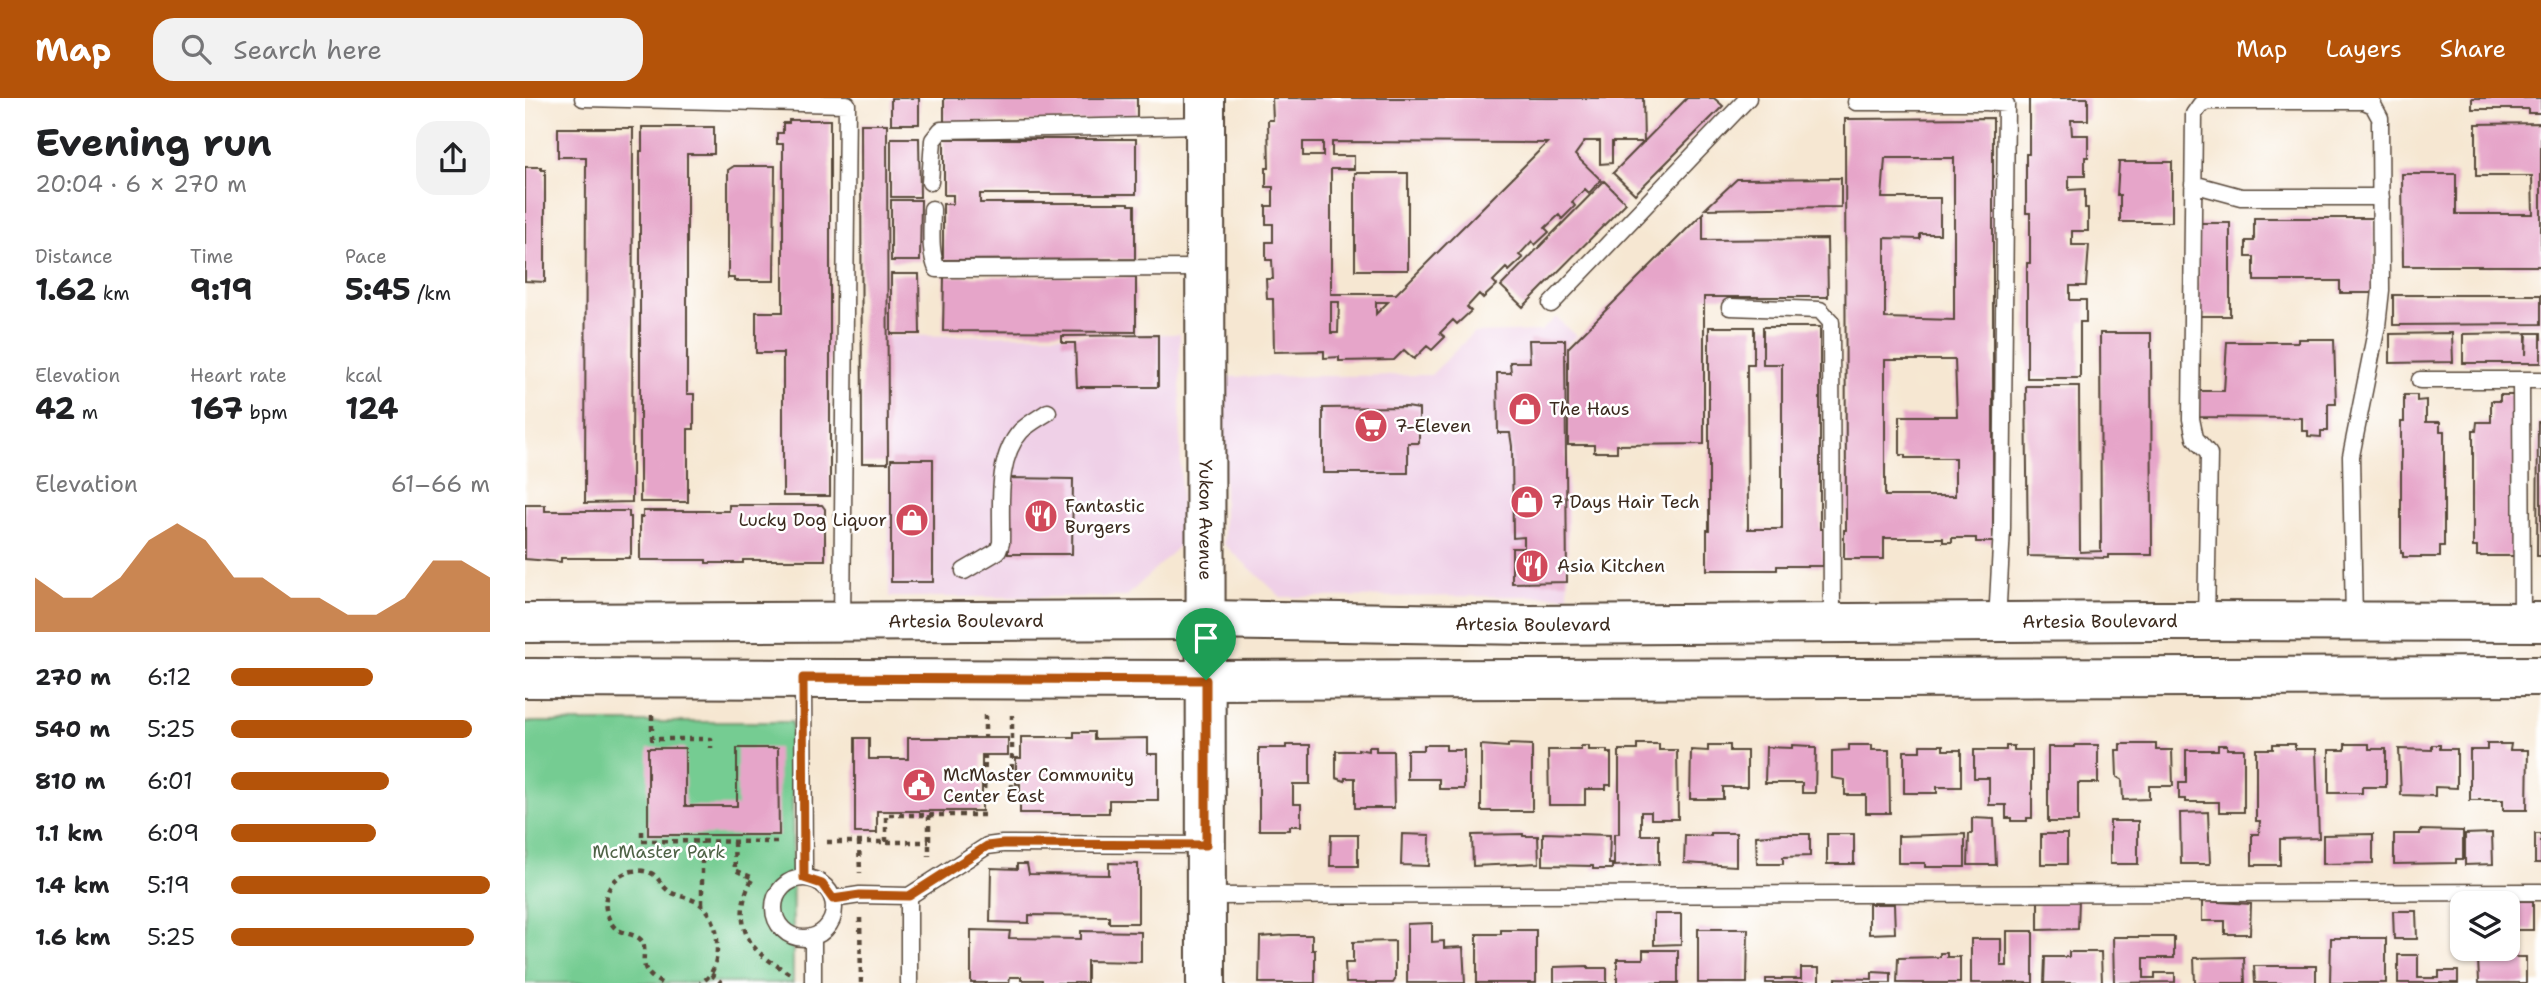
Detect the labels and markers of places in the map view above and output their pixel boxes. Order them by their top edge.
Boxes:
shop icon: The Haus [1506,390,1544,428]
place label: The Haus [1549,397,1630,421]
supermarket icon: 7-Eleven [1352,407,1390,445]
place label: 7-Eleven [1395,414,1471,438]
shop icon: 7 Days Hair Tech [1508,483,1546,521]
place label: 7 Days Hair Tech [1551,490,1700,514]
place label: Fantastic Burgers [1065,494,1145,539]
restaurant icon: Fantastic Burgers [1022,497,1060,535]
shop icon: Lucky Dog Liquor [893,501,931,539]
place label: Lucky Dog Liquor [738,508,887,532]
restaurant icon: Asia Kitchen [1513,547,1551,585]
place label: Asia Kitchen [1557,554,1665,578]
pin [1176,608,1236,680]
place label: McMaster Community Center East [943,763,1134,808]
public building icon: McMaster Community Center East [900,766,938,804]

